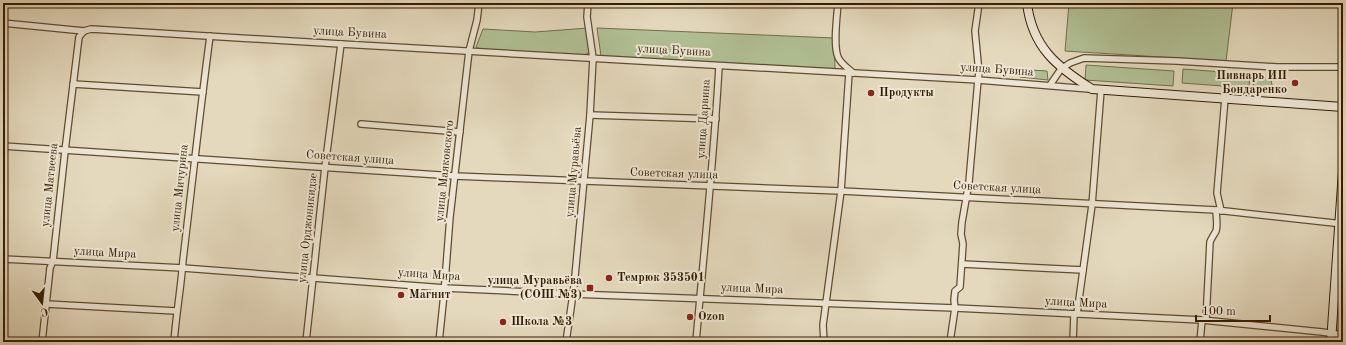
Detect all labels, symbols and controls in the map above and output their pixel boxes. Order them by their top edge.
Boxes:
street label: улица Бувина [313,25,387,41]
street label: улица Бувина [637,43,711,59]
street label: улица Бувина [960,61,1034,79]
place label: Пивнарь ИП Бондаренко [1216,70,1287,96]
marker: Пивнарь ИП Бондаренко [1290,78,1300,88]
street label: улица Дарвина [695,79,713,159]
place label: Продукты [879,87,934,99]
marker: Продукты [866,88,876,98]
street label: улица Маяковского [434,120,456,222]
street label: улица Муравьёва [564,126,584,218]
street label: улица Матвеева [40,142,60,227]
street label: улица Мичурина [169,143,191,232]
street label: Советская улица [305,149,395,167]
street label: Советская улица [630,166,718,182]
street label: улица Орджоникидзе [296,172,320,284]
street label: Советская улица [953,180,1042,196]
street label: улица Мира [73,245,137,261]
street label: улица Мира [397,267,461,283]
place label: Темрюк 353501 [617,271,705,284]
marker: Темрюк 353501 [604,273,614,283]
place label: улица Муравьёва (СОШ №3) [488,275,582,301]
street label: улица Мира [720,282,784,296]
north arrow [22,283,62,323]
marker: улица Муравьёва (СОШ №3) [585,283,595,293]
place label: Магнит [409,289,451,301]
marker: Магнит [396,290,406,300]
street label: улица Мира [1044,295,1108,311]
scale bar [1196,297,1270,323]
text: С [39,305,49,317]
text: 100 m [1202,306,1236,318]
place label: Ozon [698,311,725,323]
marker: Ozon [685,312,695,322]
place label: Школа №3 [511,316,572,328]
marker: Школа №3 [498,317,508,327]

